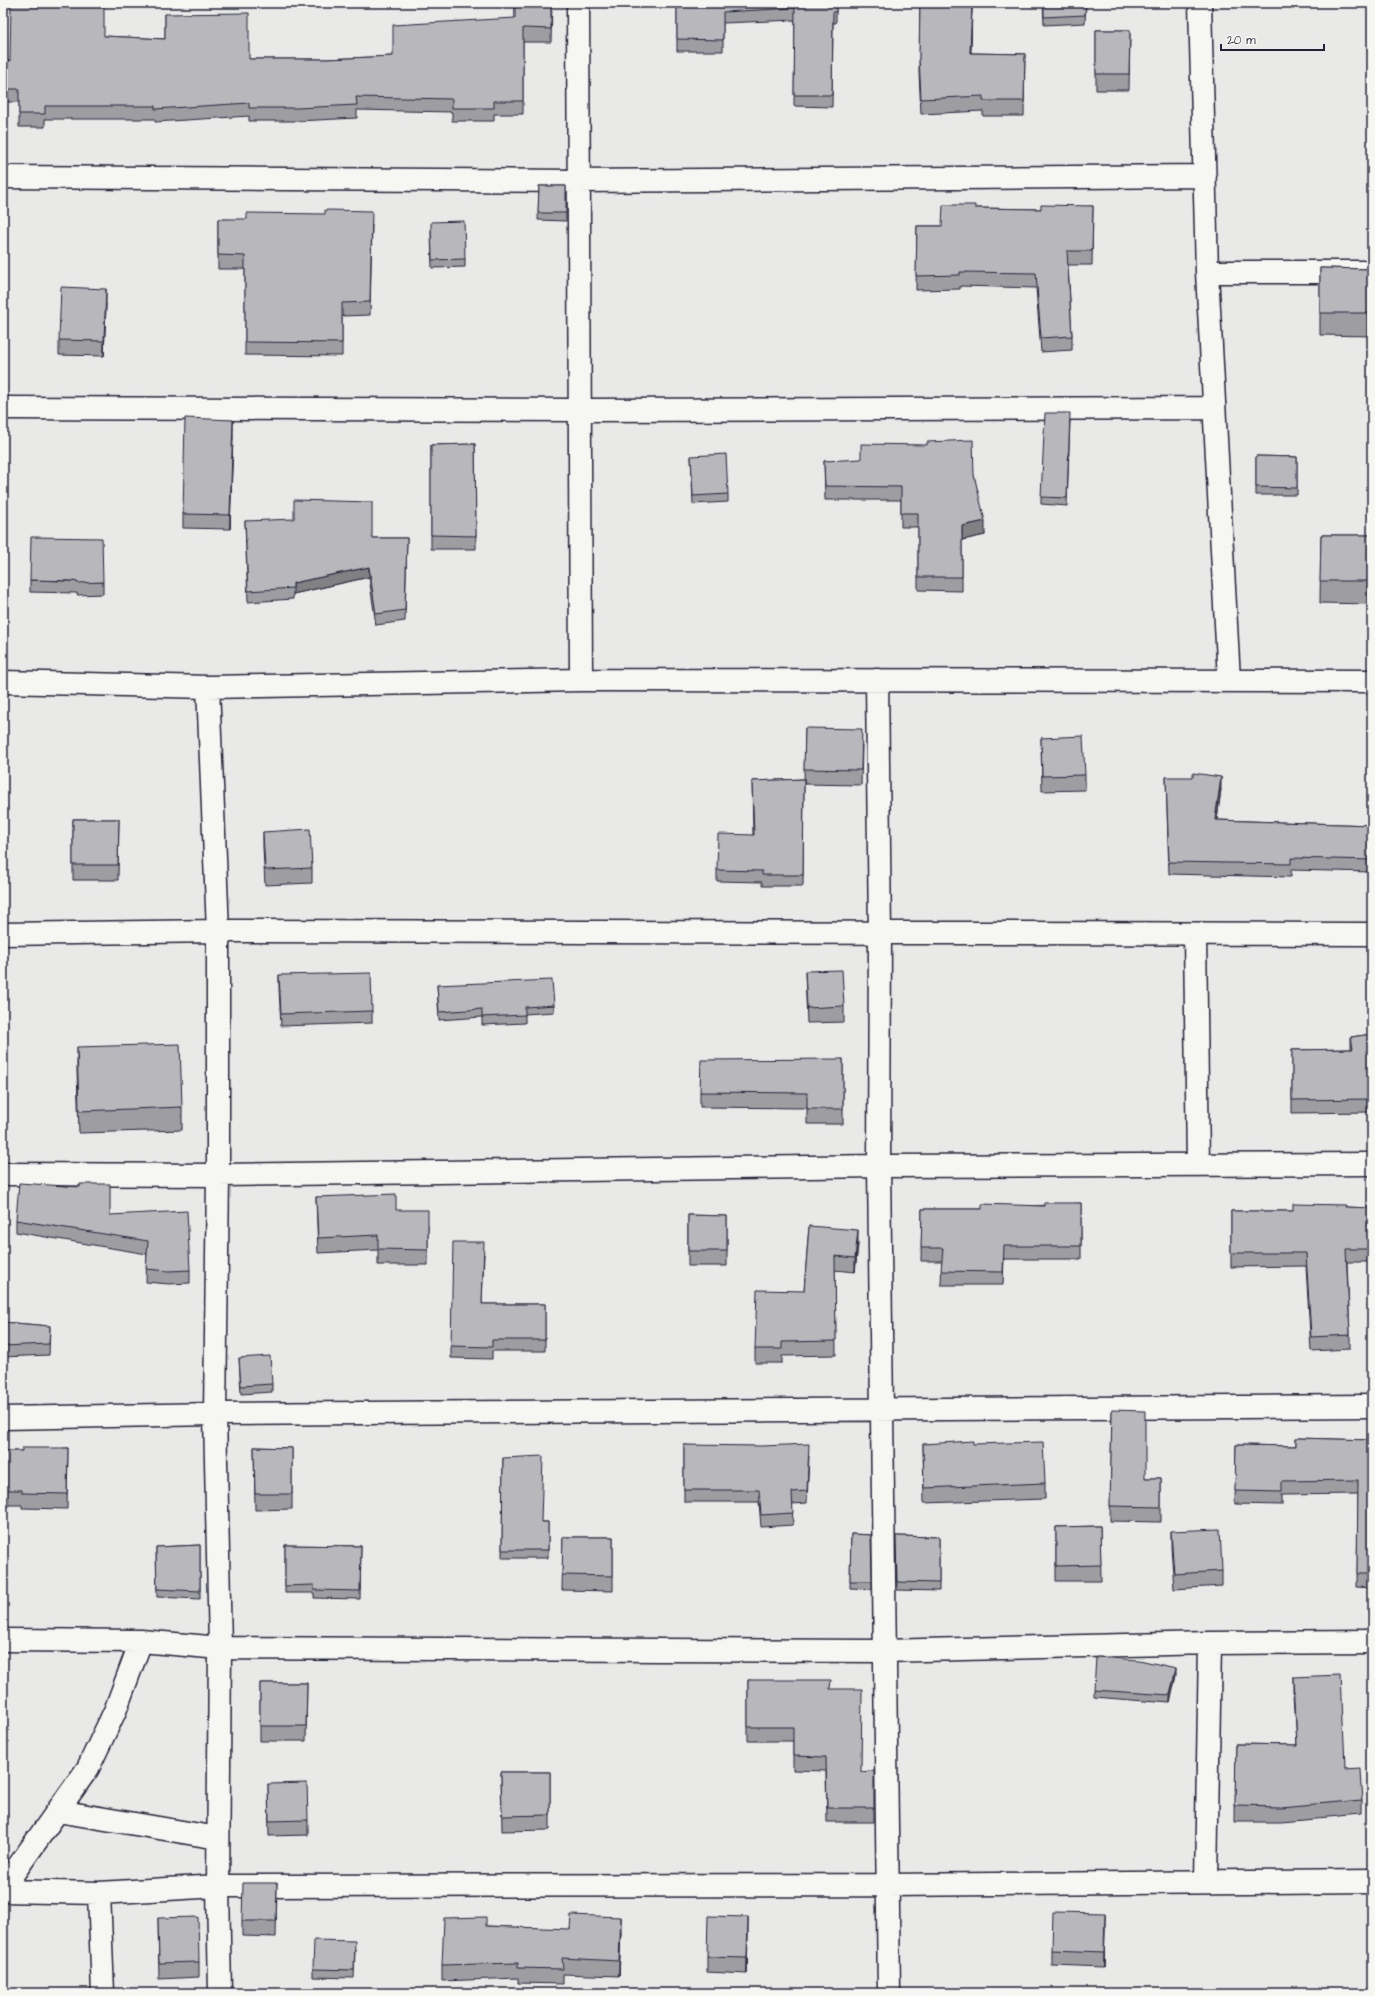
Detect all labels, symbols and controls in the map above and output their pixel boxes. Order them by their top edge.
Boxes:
scale bar [1221,26,1324,52]
text: 20 m [1227,32,1256,49]

